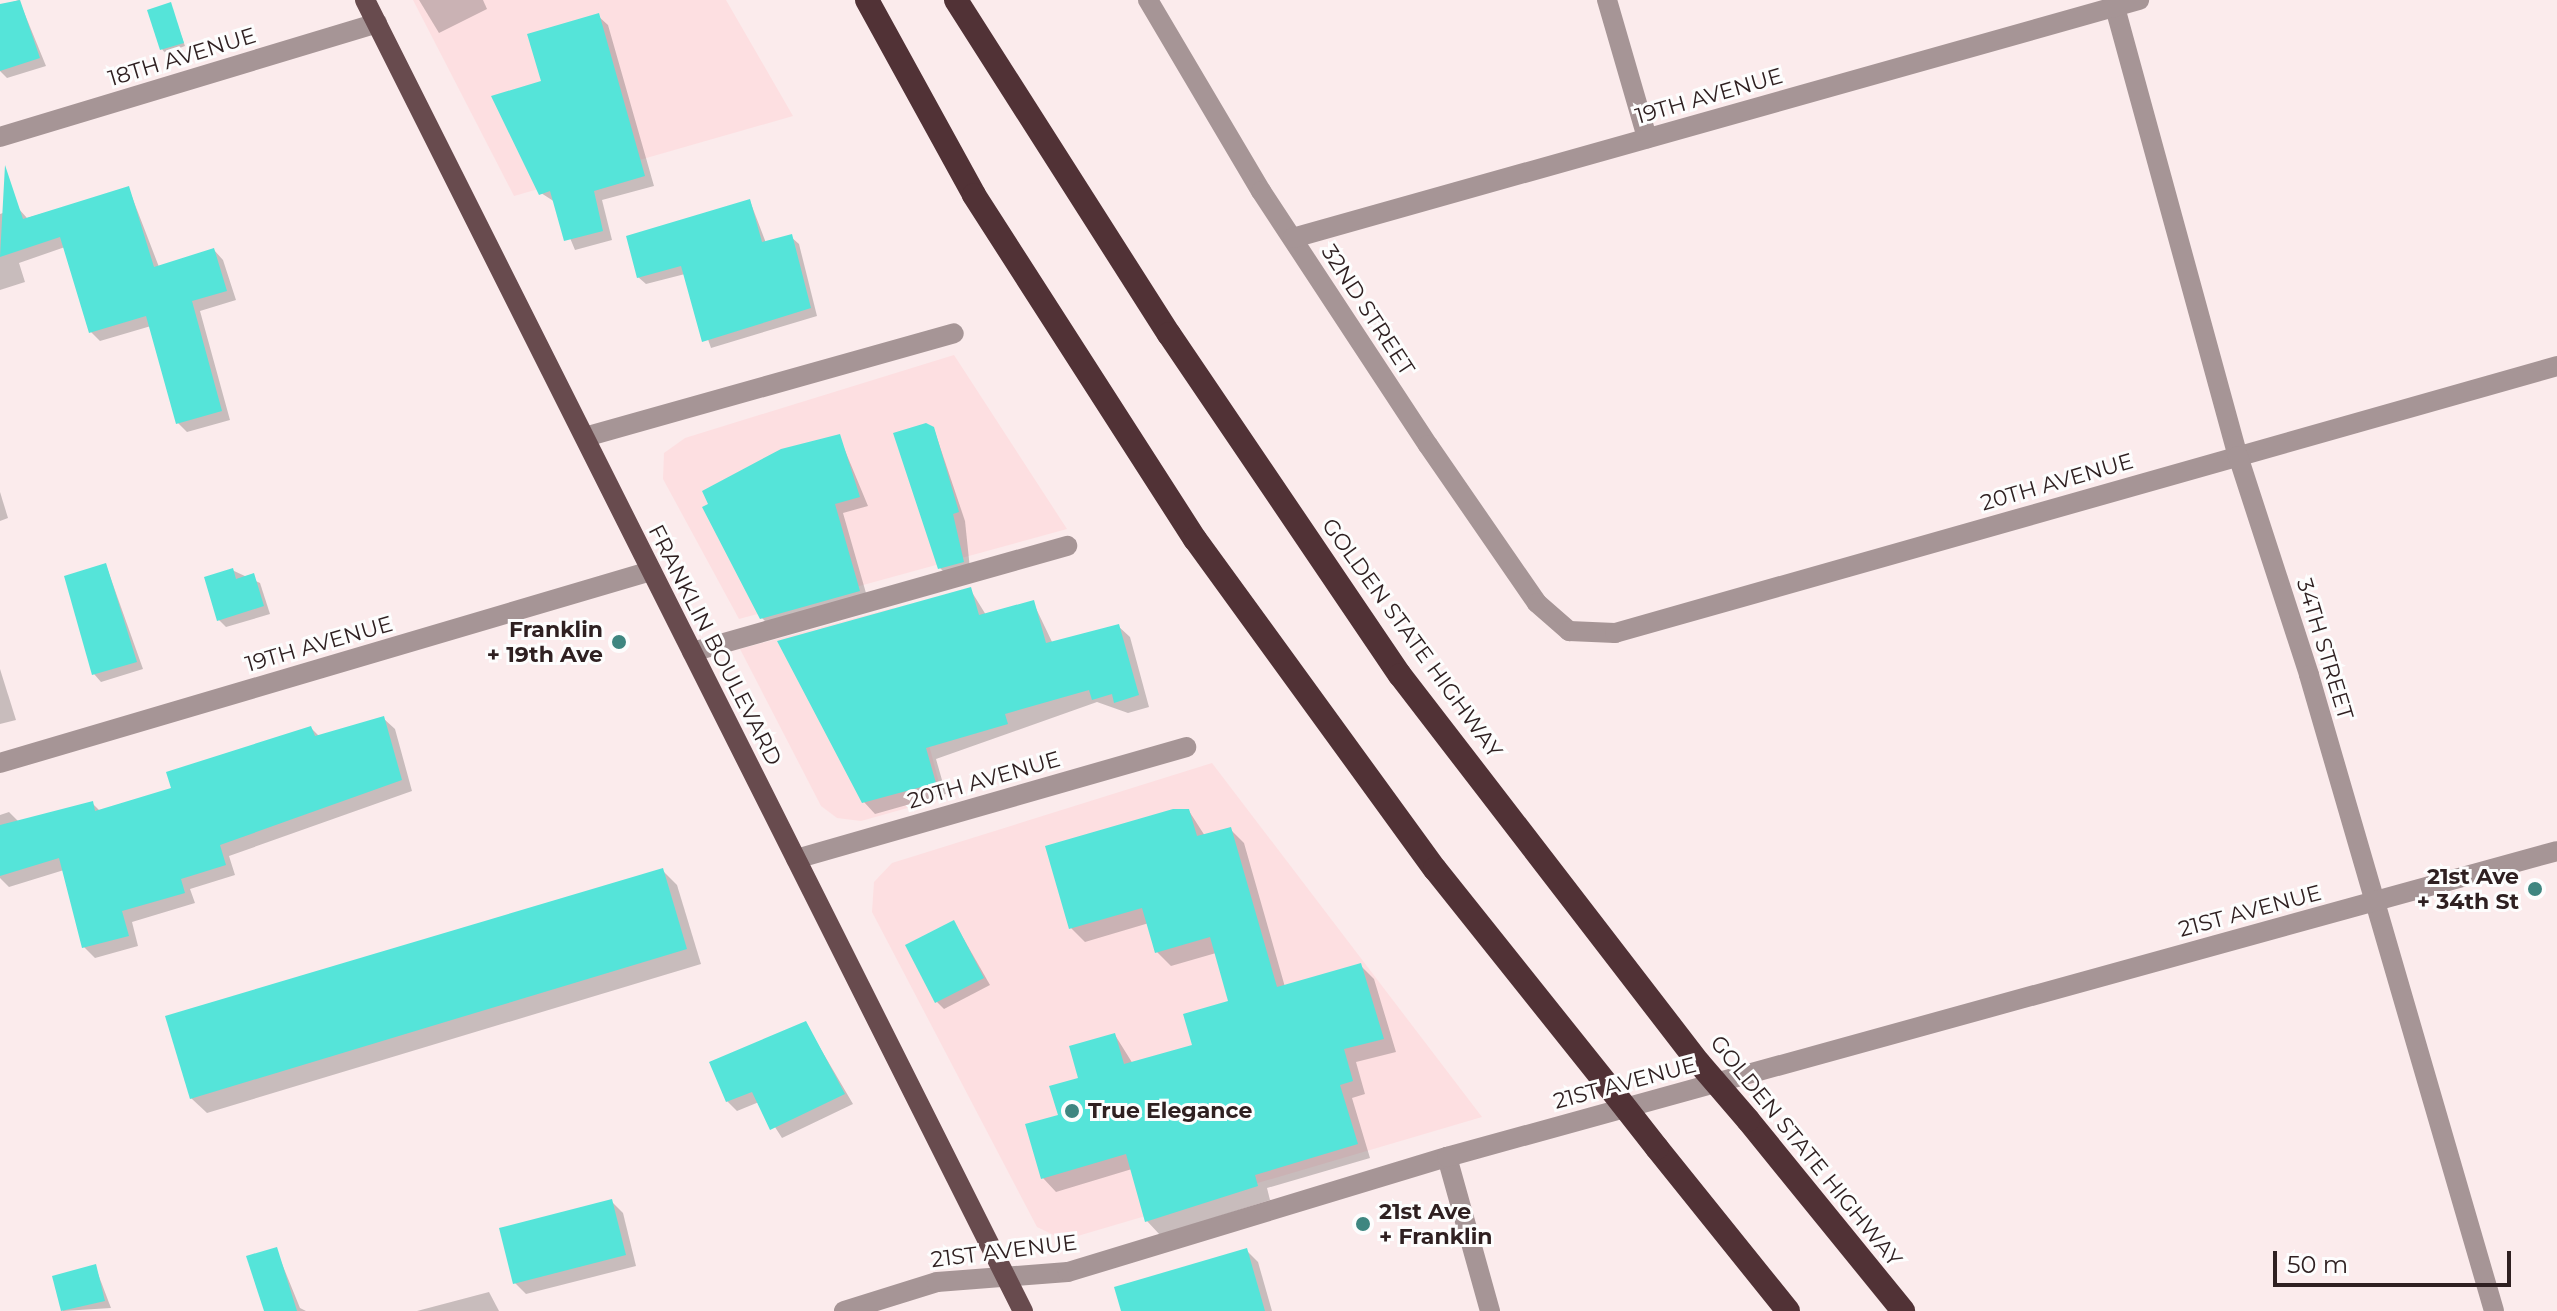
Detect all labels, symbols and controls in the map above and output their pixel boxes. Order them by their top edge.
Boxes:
street label: 18TH AVENUE [105,22,259,92]
street label: 19TH AVENUE [1632,62,1786,130]
street label: 32ND STREET [1316,240,1420,380]
street label: 20TH AVENUE [1978,448,2136,516]
street label: GOLDEN STATE HIGHWAY [1316,513,1508,763]
street label: FRANKLIN BOULEVARD [643,520,787,770]
street label: 34TH STREET [2291,575,2359,723]
street label: 19TH AVENUE [242,610,396,678]
place label: Franklin + 19th Ave [487,616,603,668]
marker: Franklin + 19th Ave [610,633,628,651]
street label: 20TH AVENUE [905,746,1063,814]
place label: 21st Ave + 34th St [2417,863,2519,914]
street label: 21ST AVENUE [2176,879,2324,943]
marker: 21st Ave + 34th St [2526,880,2544,898]
street label: GOLDEN STATE HIGHWAY [1705,1030,1907,1272]
street label: 21ST AVENUE [1551,1051,1699,1115]
place label: True Elegance [1088,1098,1252,1124]
marker: True Elegance [1063,1102,1081,1120]
place label: 21st Ave + Franklin [1379,1198,1492,1250]
marker: 21st Ave + Franklin [1354,1215,1372,1233]
street label: 21ST AVENUE [929,1229,1079,1273]
scale bar [2277,1235,2515,1285]
text: 50 m [2287,1250,2348,1279]

